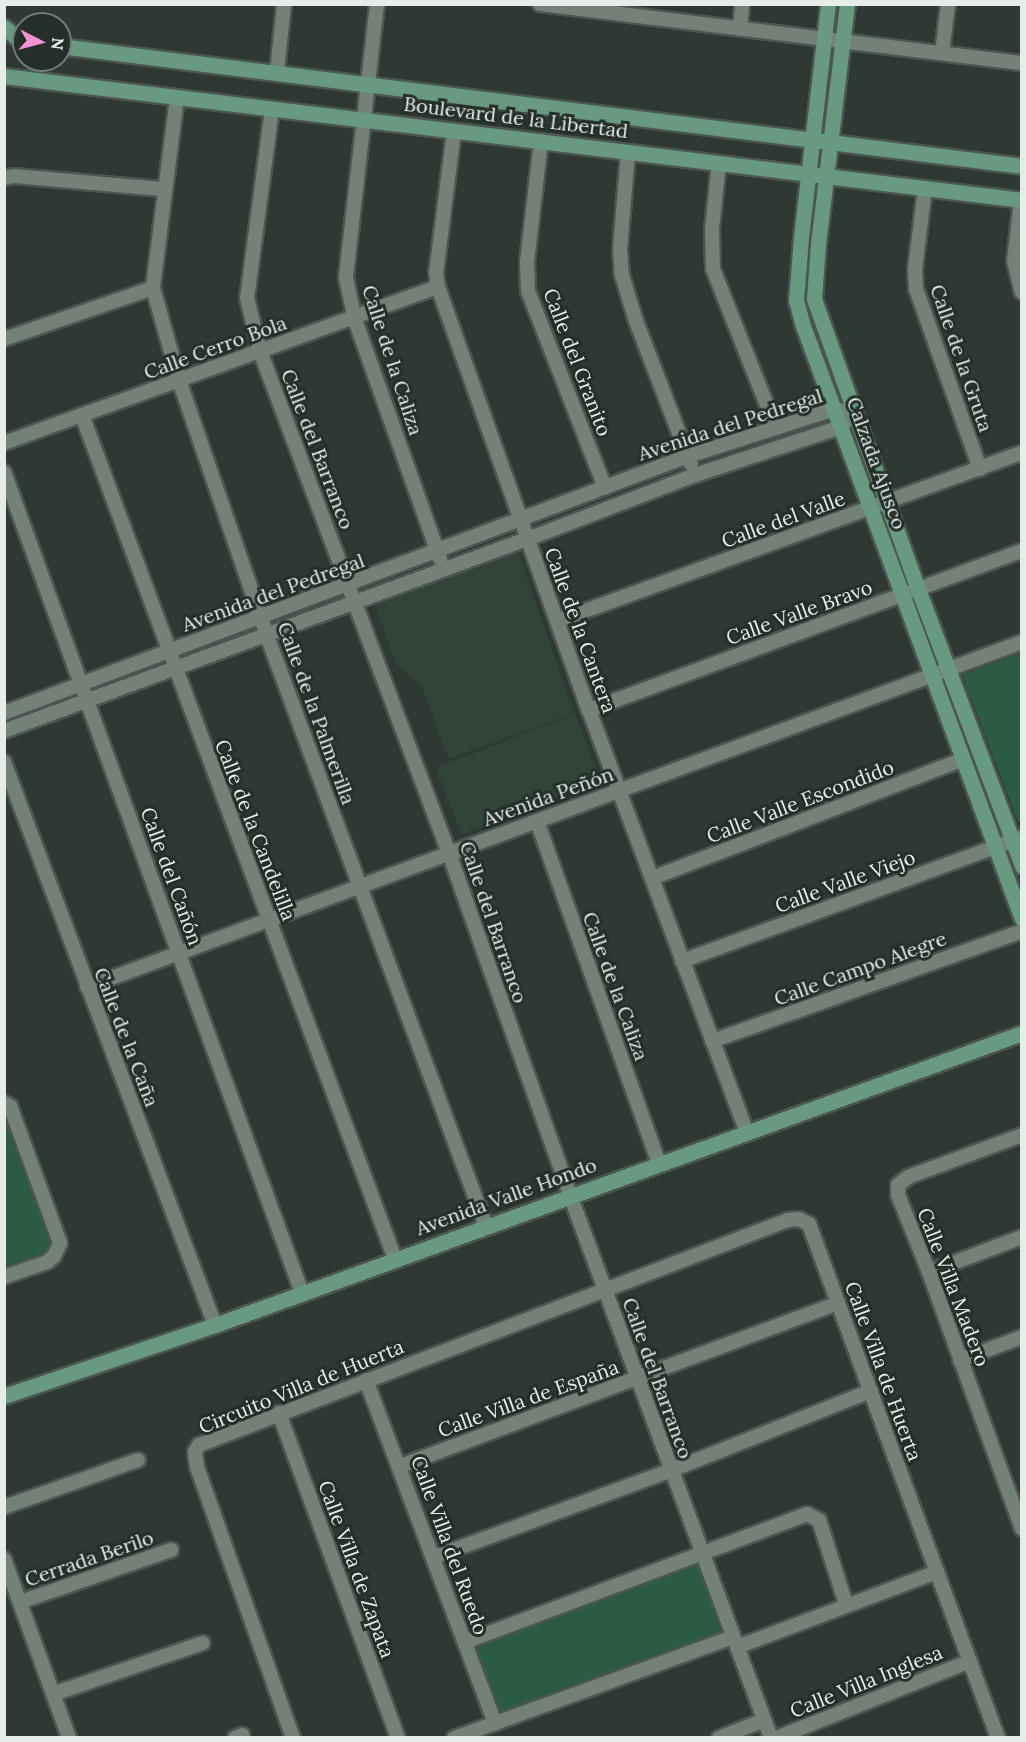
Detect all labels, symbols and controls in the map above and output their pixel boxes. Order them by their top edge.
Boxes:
north arrow [12,12,72,72]
text: N [47,36,69,51]
street label: Boulevard de la Libertad [402,91,630,143]
street label: Calle de la Gruta [926,281,998,435]
street label: Calle de la Caliza [357,282,429,438]
street label: Calle del Granito [539,285,617,439]
street label: Calle Cerro Bola [140,310,290,384]
street label: Calle del Barranco [276,366,360,532]
street label: Avenida del Pedregal [635,383,825,465]
street label: Calzada Ajusco [842,394,912,532]
street label: Calle del Valle [718,486,848,552]
street label: Calle de la Cantera [540,544,622,716]
street label: Avenida del Pedregal [178,548,368,636]
street label: Calle Valle Bravo [723,574,875,650]
street label: Calle de la Palmerilla [273,619,361,807]
street label: Calle de la Candelilla [210,736,302,924]
street label: Calle Valle Escondido [703,754,897,848]
street label: Avenida Peñón [480,761,616,831]
street label: Calle del Cañón [136,804,208,948]
street label: Calle del Barranco [455,838,533,1006]
street label: Calle Valle Viejo [772,845,918,917]
street label: Calle de la Caliza [578,908,654,1064]
street label: Calle Campo Alegre [771,926,949,1010]
street label: Calle de la Caña [89,964,165,1110]
street label: Avenida Valle Hondo [412,1152,600,1240]
street label: Calle Villa Madero [913,1204,995,1370]
street label: Calle Villa de Huerta [840,1278,928,1464]
street label: Calle del Barranco [618,1294,698,1462]
street label: Circuito Villa de Huerta [195,1334,407,1438]
street label: Calle Villa de España [434,1354,622,1442]
street label: Calle Villa del Ruedo [406,1452,494,1638]
street label: Calle Villa de Zapata [314,1477,400,1661]
street label: Cerrada Berilo [21,1525,157,1591]
street label: Calle Villa Inglesa [786,1639,946,1723]

